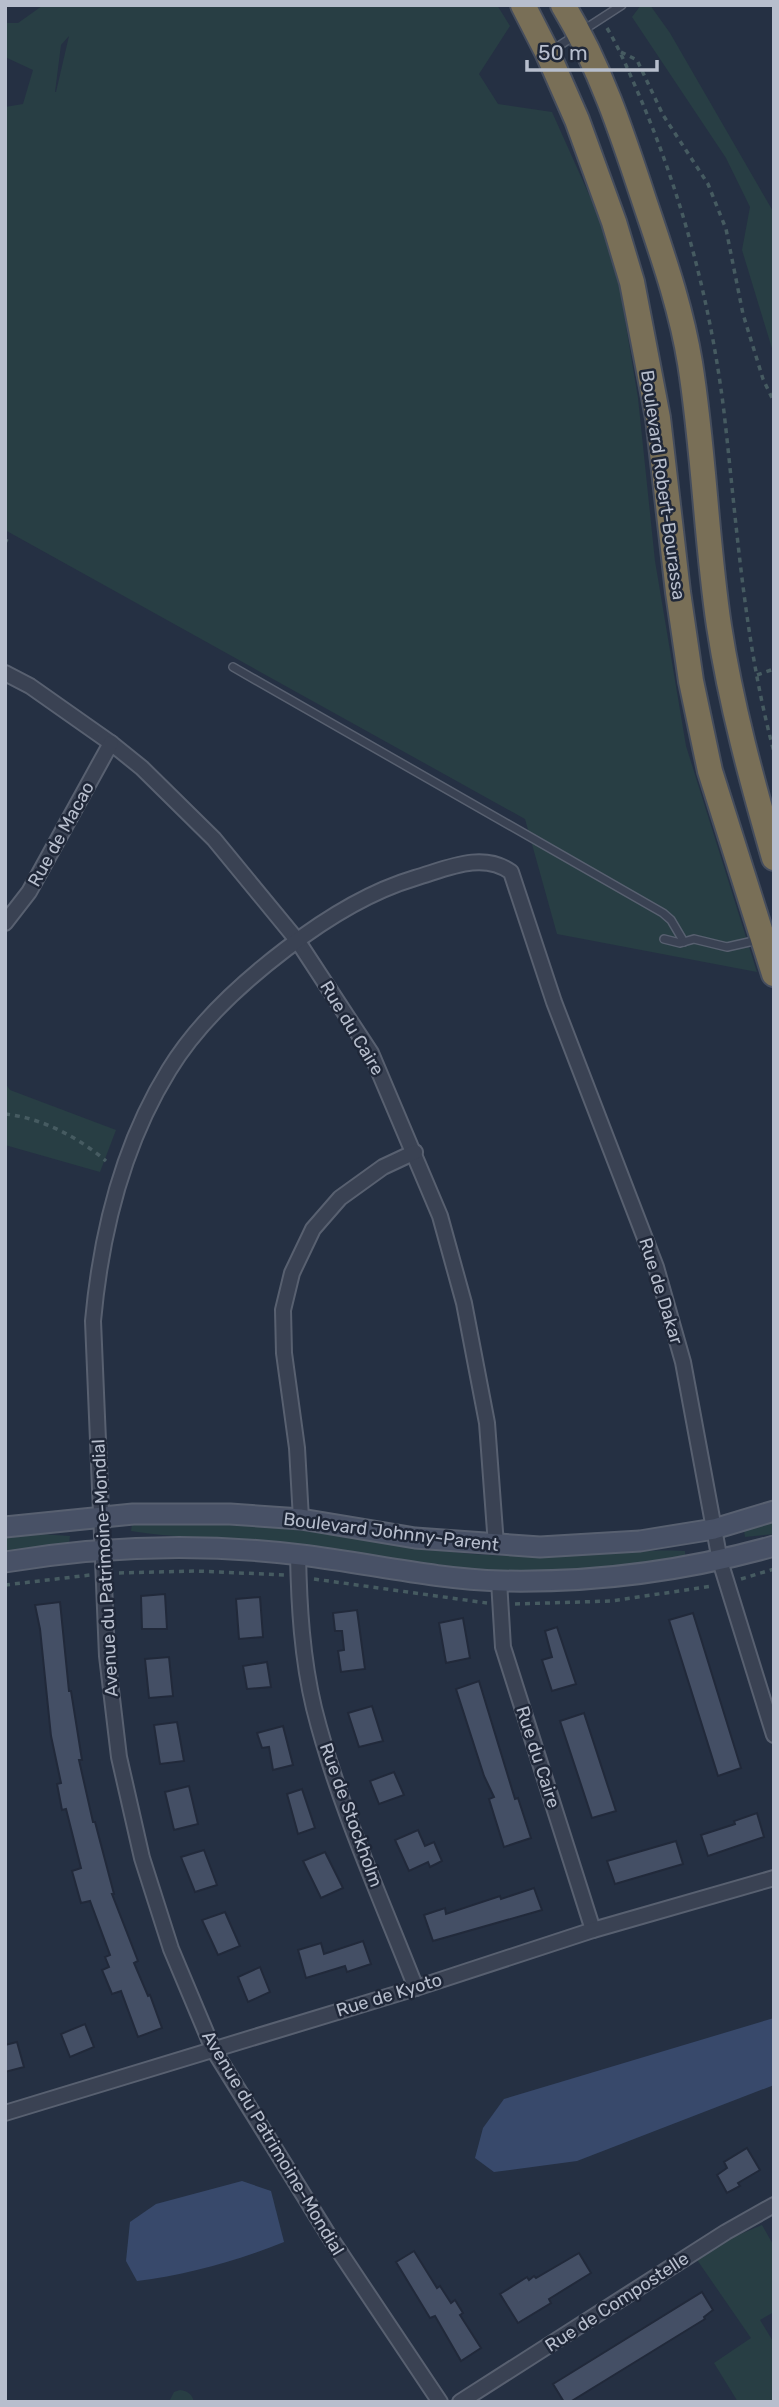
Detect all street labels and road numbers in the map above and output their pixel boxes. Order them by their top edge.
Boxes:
street label: Boulevard Robert-Bourassa [636,369,690,601]
street label: Rue de Macao [23,778,99,890]
street label: Rue du Caire [315,977,389,1079]
street label: Rue de Dakar [634,1235,688,1347]
street label: Avenue du Patrimoine-Mondial [87,1439,123,1697]
street label: Boulevard Johnny-Parent [282,1508,500,1556]
street label: Rue du Caire [511,1703,565,1811]
street label: Rue de Stockholm [315,1740,387,1890]
street label: Rue de Kyoto [333,1968,445,2022]
street label: Avenue du Patrimoine-Mondial [197,2027,349,2259]
street label: Rue de Compostelle [541,2247,693,2357]

